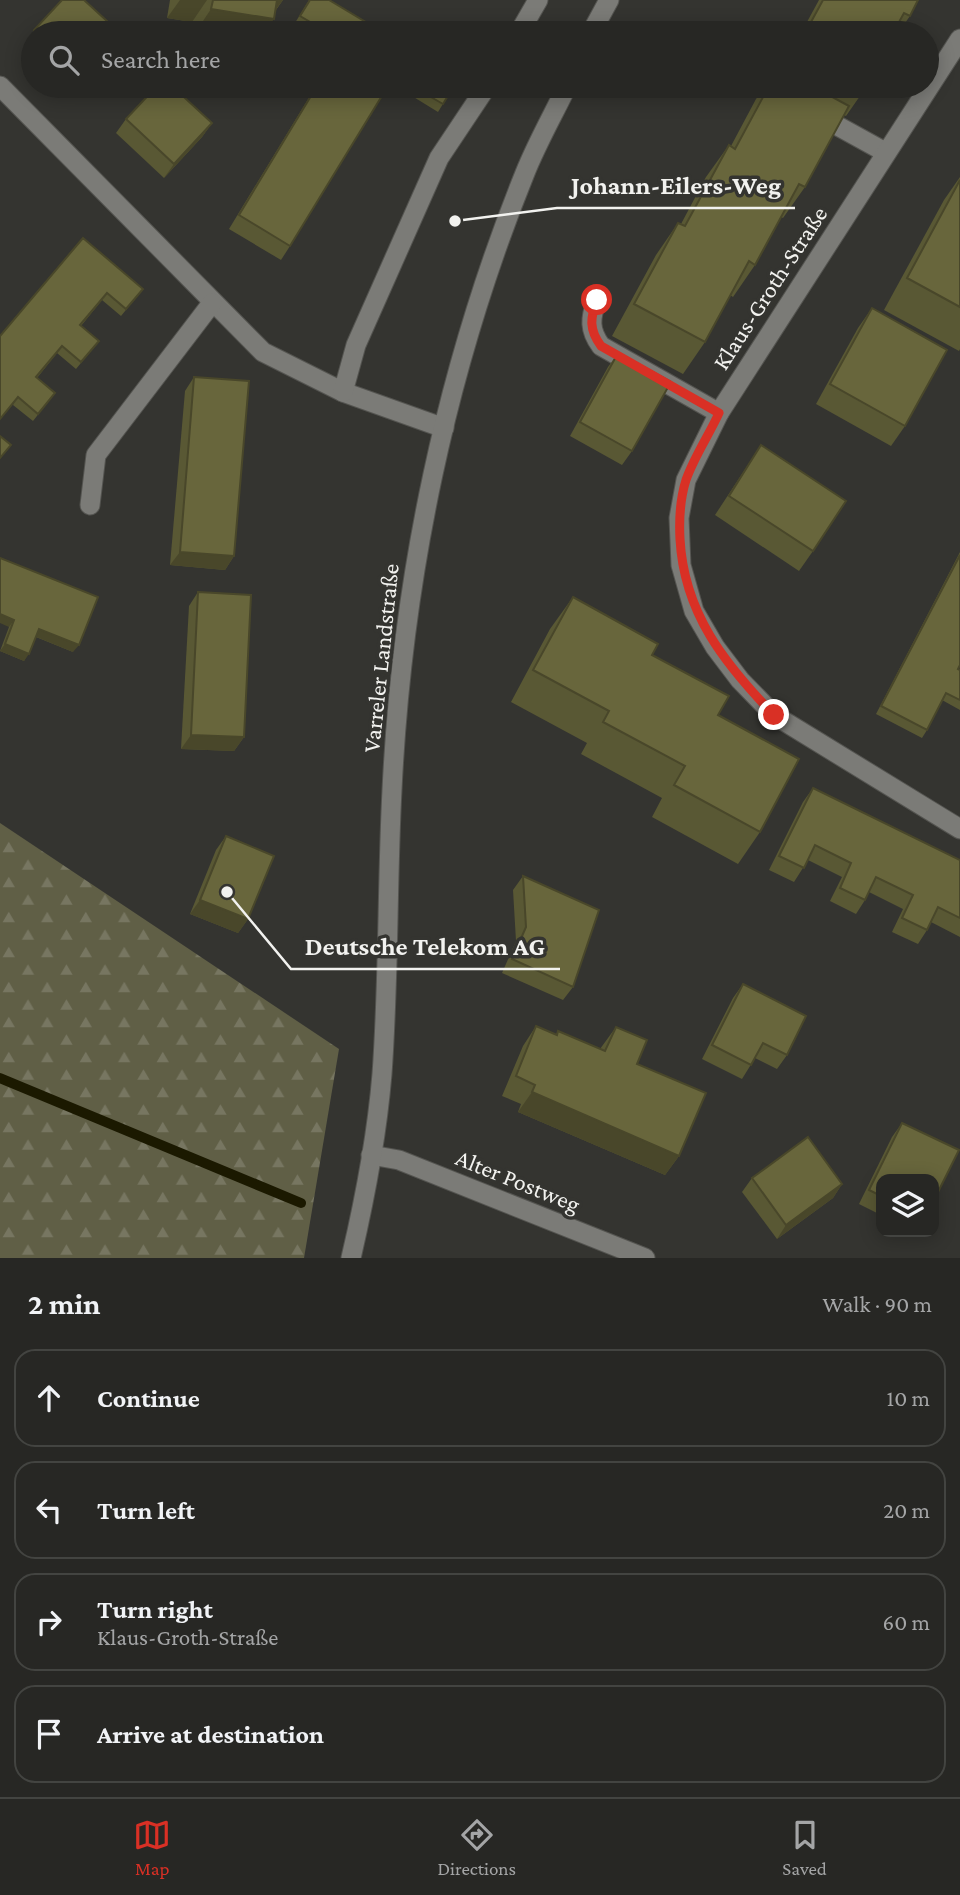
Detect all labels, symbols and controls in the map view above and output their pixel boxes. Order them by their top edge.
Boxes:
search box [21,21,939,98]
icon: search [45,41,83,79]
text: Search here [101,45,220,74]
callout: Johann-Eilers-Weg [557,161,795,208]
text: Johann-Eilers-Weg [568,171,781,200]
street label: Klaus-Groth-Straße [707,201,832,374]
route start [581,284,612,315]
street label: Varreler Landstraße [357,562,404,754]
route end [758,699,789,730]
callout: Deutsche Telekom AG [291,922,560,969]
text: Deutsche Telekom AG [305,932,545,961]
street label: Alter Postweg [452,1143,585,1218]
map controls [876,1174,939,1237]
button: layers [876,1174,939,1237]
text: 2 min [28,1287,100,1320]
text: Walk · 90 m [823,1291,932,1317]
icon: ahead [30,1379,68,1417]
text: Continue [97,1384,200,1413]
text: 10 m [887,1385,930,1411]
icon: left [30,1491,68,1529]
text: Turn left [97,1496,195,1525]
text: 20 m [883,1497,930,1523]
text: Turn right [97,1595,213,1624]
icon: right [30,1603,68,1641]
text: 60 m [883,1609,930,1635]
text: Klaus-Groth-Straße [97,1624,278,1650]
icon: arrive [30,1715,68,1753]
text: Arrive at destination [97,1720,324,1749]
tab: Map [133,1816,171,1879]
tab: Directions [437,1816,516,1879]
tab: Saved [782,1816,827,1879]

